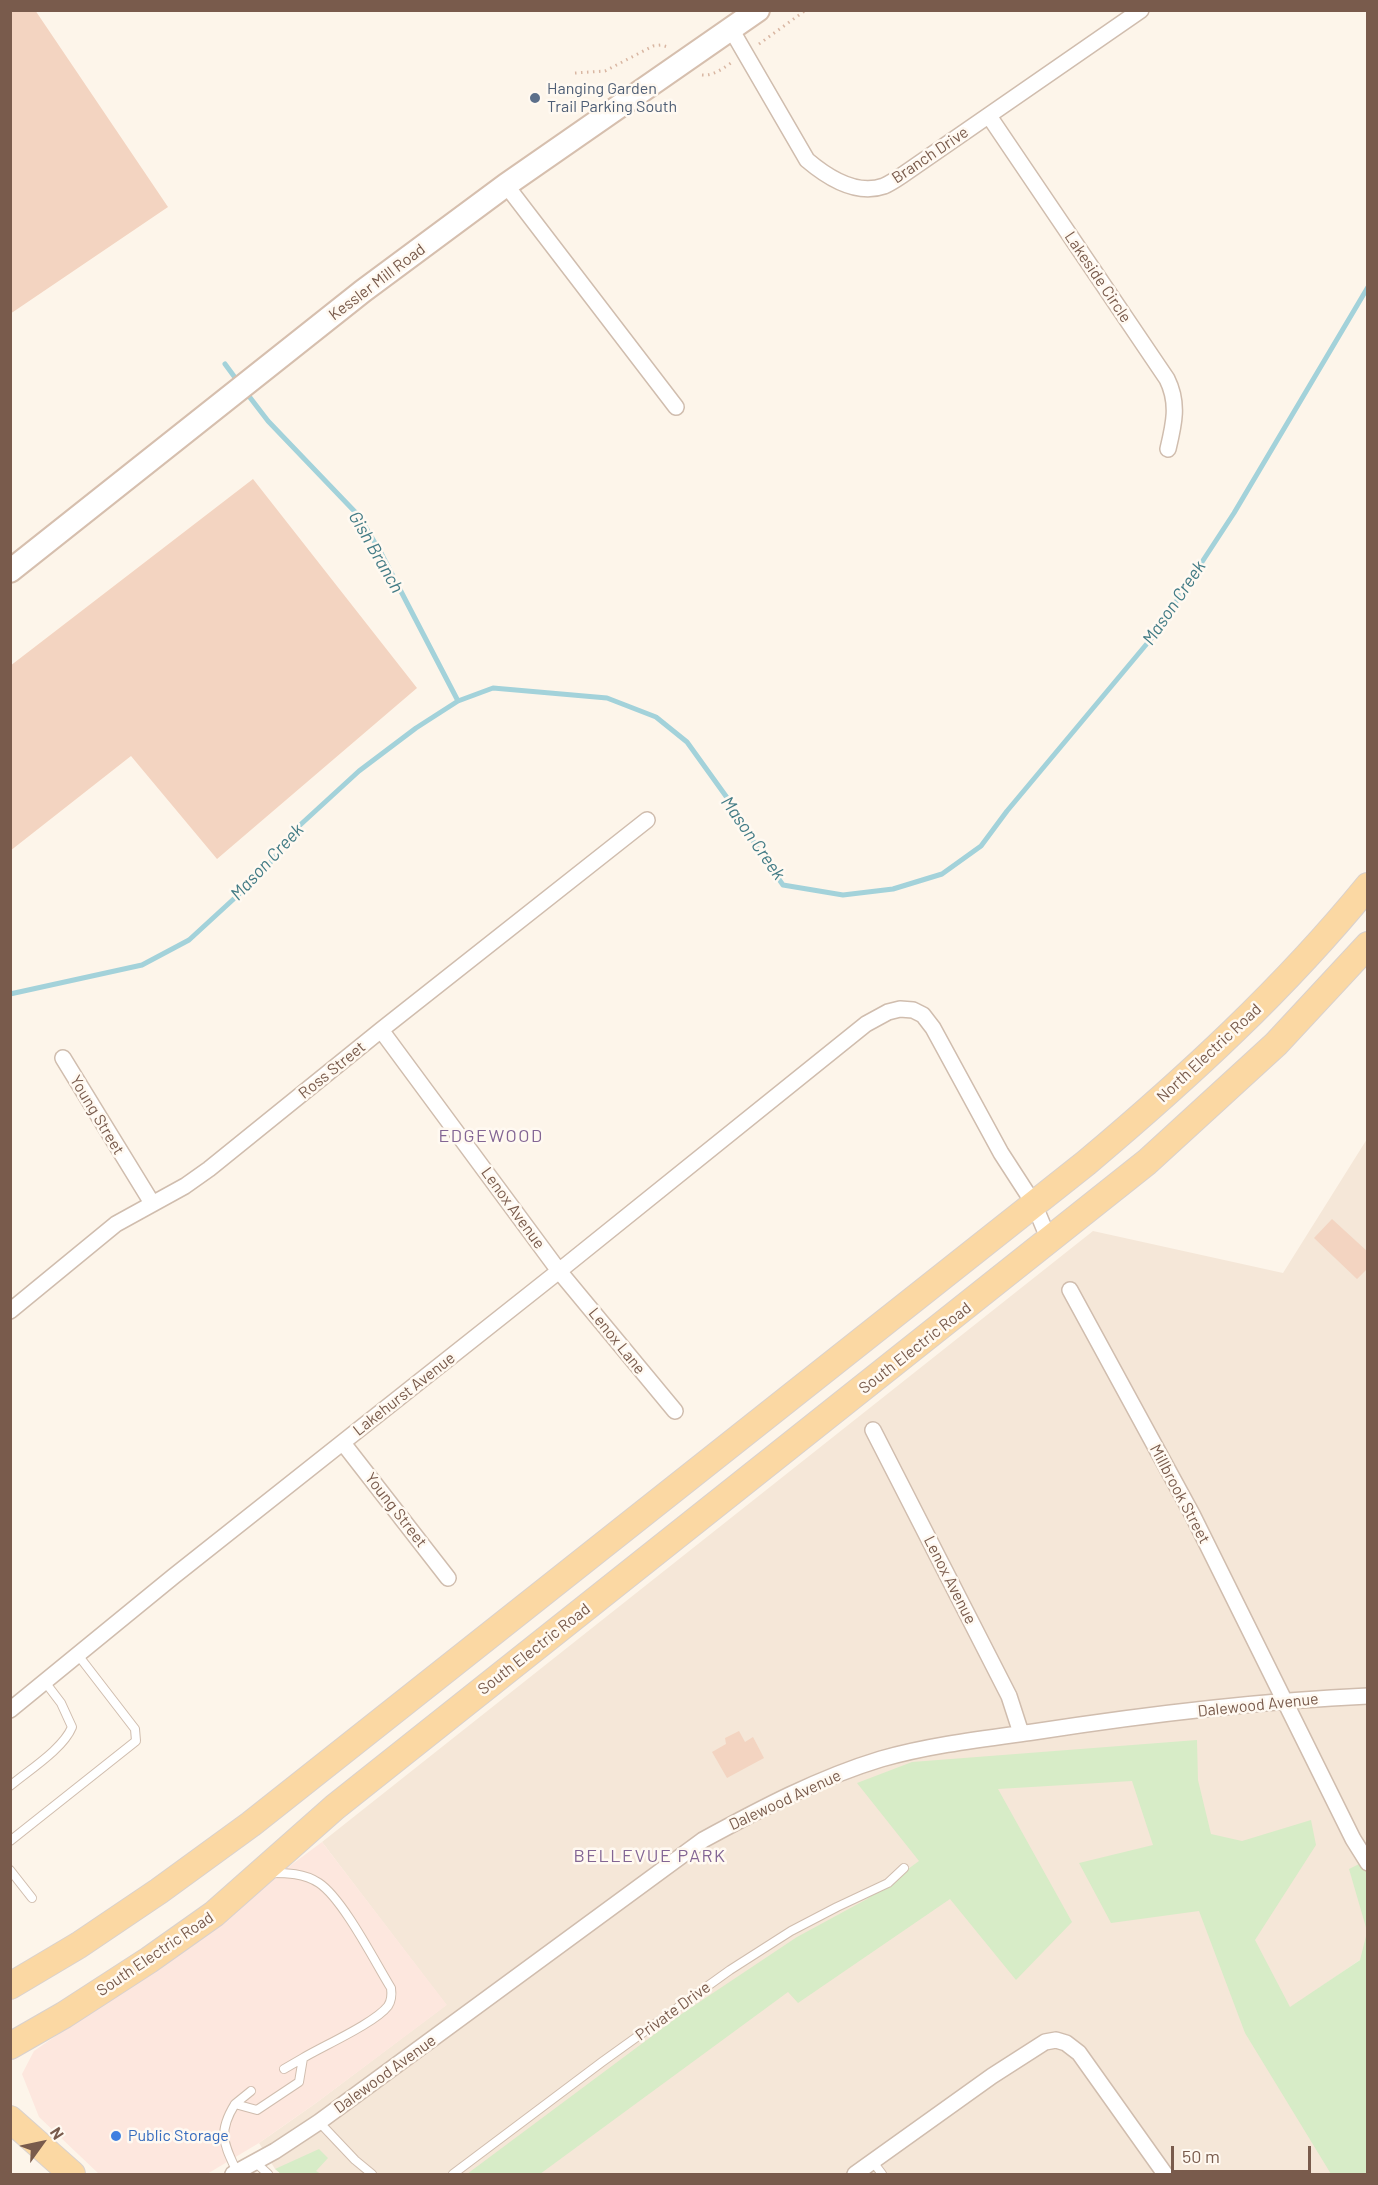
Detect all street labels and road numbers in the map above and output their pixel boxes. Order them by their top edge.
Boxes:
street label: Branch Drive [888,122,972,188]
street label: Lakeside Circle [1060,228,1136,326]
street label: Kessler Mill Road [325,240,429,324]
street label: North Electric Road [1153,1000,1265,1106]
street label: Ross Street [295,1037,369,1103]
street label: Young Street [66,1072,128,1158]
street label: Lenox Avenue [477,1163,549,1253]
street label: South Electric Road [855,1298,975,1398]
street label: Lenox Lane [584,1304,650,1378]
street label: Lakehurst Avenue [349,1348,459,1440]
street label: Millbrook Street [1146,1441,1214,1547]
street label: Young Street [361,1469,431,1551]
street label: Lenox Avenue [920,1533,980,1627]
street label: South Electric Road [474,1599,594,1699]
street label: Dalewood Avenue [1197,1689,1319,1721]
street label: Dalewood Avenue [726,1766,844,1834]
street label: South Electric Road [93,1908,217,2000]
street label: Private Drive [632,1977,714,2045]
street label: Dalewood Avenue [330,2031,440,2117]

